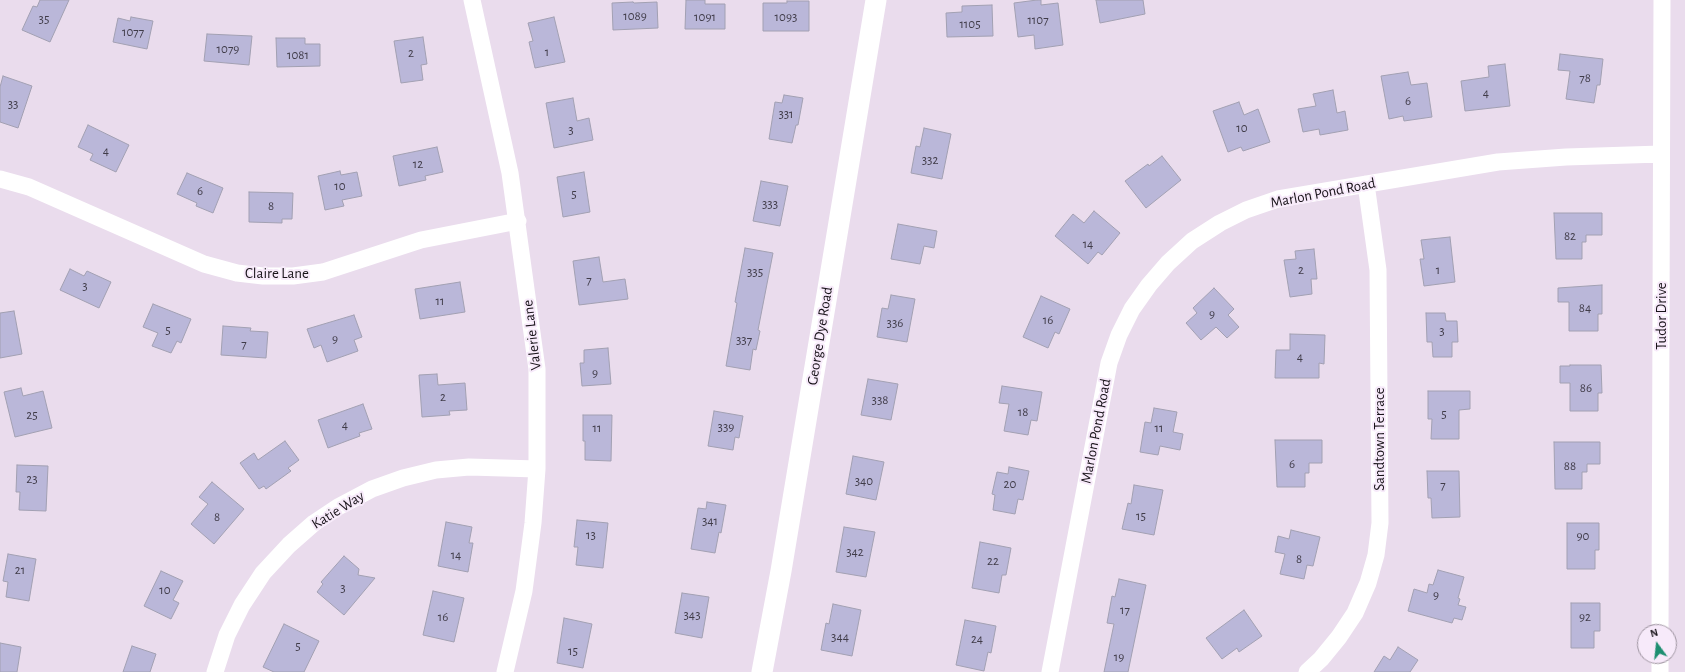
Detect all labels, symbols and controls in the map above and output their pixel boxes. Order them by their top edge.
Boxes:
house number: 1089 [623,8,647,24]
house number: 1091 [694,9,716,25]
house number: 1093 [775,9,797,25]
house number: 35 [39,11,49,27]
house number: 1107 [1027,12,1049,28]
house number: 1105 [959,16,981,32]
house number: 1077 [122,24,144,40]
house number: 1079 [217,41,239,57]
house number: 1 [545,44,549,60]
house number: 2 [408,45,414,61]
house number: 1081 [287,47,309,63]
house number: 78 [1579,70,1591,86]
house number: 4 [1483,85,1489,101]
house number: 6 [1405,93,1411,109]
house number: 33 [8,96,18,112]
house number: 331 [778,106,794,122]
house number: 10 [1236,120,1248,136]
house number: 3 [568,122,574,138]
house number: 4 [103,143,109,159]
house number: 332 [922,152,938,168]
house number: 12 [413,156,423,172]
street label: Marlon Pond Road [1269,174,1377,212]
house number: 10 [334,178,346,194]
house number: 6 [197,183,203,199]
house number: 5 [571,186,577,202]
house number: 333 [762,196,778,212]
house number: 8 [268,198,274,214]
house number: 82 [1564,228,1576,244]
house number: 14 [1083,236,1093,252]
house number: 2 [1298,262,1304,278]
house number: 1 [1436,262,1440,278]
street label: Claire Lane [245,264,309,282]
house number: 335 [747,264,763,280]
house number: 7 [586,272,592,288]
house number: 3 [82,278,88,294]
street label: Tudor Drive [1652,282,1670,350]
street label: George Dye Road [803,285,837,387]
house number: 11 [436,293,444,309]
street label: Valerie Lane [519,299,545,371]
house number: 84 [1579,300,1591,316]
house number: 9 [1209,306,1215,322]
house number: 16 [1043,312,1053,328]
house number: 336 [887,315,903,331]
house number: 5 [165,322,171,338]
house number: 3 [1439,323,1445,339]
house number: 9 [332,331,338,347]
house number: 337 [736,332,752,348]
house number: 7 [241,336,247,352]
house number: 4 [1297,349,1303,365]
house number: 9 [592,365,598,381]
street label: Marlon Pond Road [1077,377,1115,485]
house number: 86 [1580,380,1592,396]
street label: Sandtown Terrace [1370,387,1388,491]
house number: 2 [440,389,446,405]
house number: 338 [872,392,888,408]
house number: 18 [1018,404,1028,420]
house number: 5 [1441,406,1447,422]
house number: 25 [26,407,38,423]
house number: 4 [342,417,348,433]
house number: 339 [718,419,734,435]
house number: 11 [593,420,601,436]
house number: 11 [1155,420,1163,436]
house number: 6 [1289,456,1295,472]
house number: 88 [1564,458,1576,474]
house number: 23 [26,471,38,487]
house number: 340 [855,473,873,489]
house number: 20 [1004,476,1016,492]
house number: 7 [1440,477,1446,493]
street label: Katie Way [308,487,368,533]
house number: 15 [1136,508,1146,524]
house number: 8 [214,509,220,525]
house number: 341 [702,513,718,529]
house number: 13 [586,527,596,543]
house number: 90 [1577,528,1589,544]
house number: 342 [846,544,864,560]
house number: 14 [451,547,461,563]
house number: 8 [1296,551,1302,567]
house number: 22 [987,553,999,569]
house number: 21 [15,562,25,578]
house number: 3 [340,580,346,596]
house number: 10 [159,582,171,598]
house number: 9 [1433,587,1439,603]
house number: 17 [1120,602,1130,618]
house number: 343 [684,607,700,623]
house number: 16 [438,609,448,625]
house number: 92 [1579,609,1591,625]
north arrow [1637,624,1677,664]
text: N [1649,627,1659,639]
house number: 344 [831,629,849,645]
house number: 24 [971,631,983,647]
house number: 5 [295,638,301,654]
house number: 15 [568,643,578,659]
house number: 19 [1114,649,1124,665]

